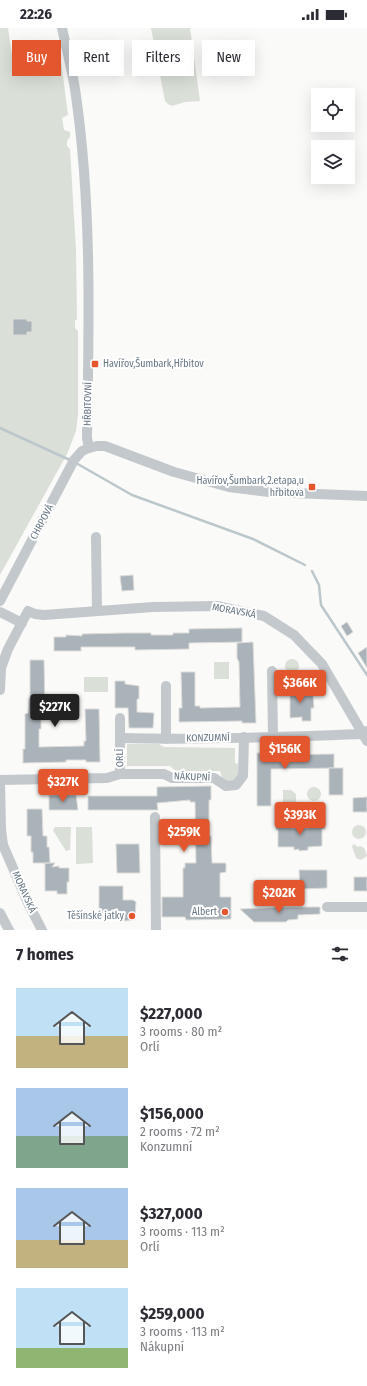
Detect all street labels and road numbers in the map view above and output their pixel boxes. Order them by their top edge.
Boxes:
street label: HŘBITOVNÍ [80,382,94,426]
street label: CHRPOVÁ [26,501,57,542]
street label: MORAVSKÁ [211,599,258,621]
street label: KONZUMNÍ [186,730,230,744]
street label: ORLÍ [112,748,126,768]
street label: NÁKUPNÍ [174,768,211,784]
street label: MORAVSKÁ [10,869,41,915]

